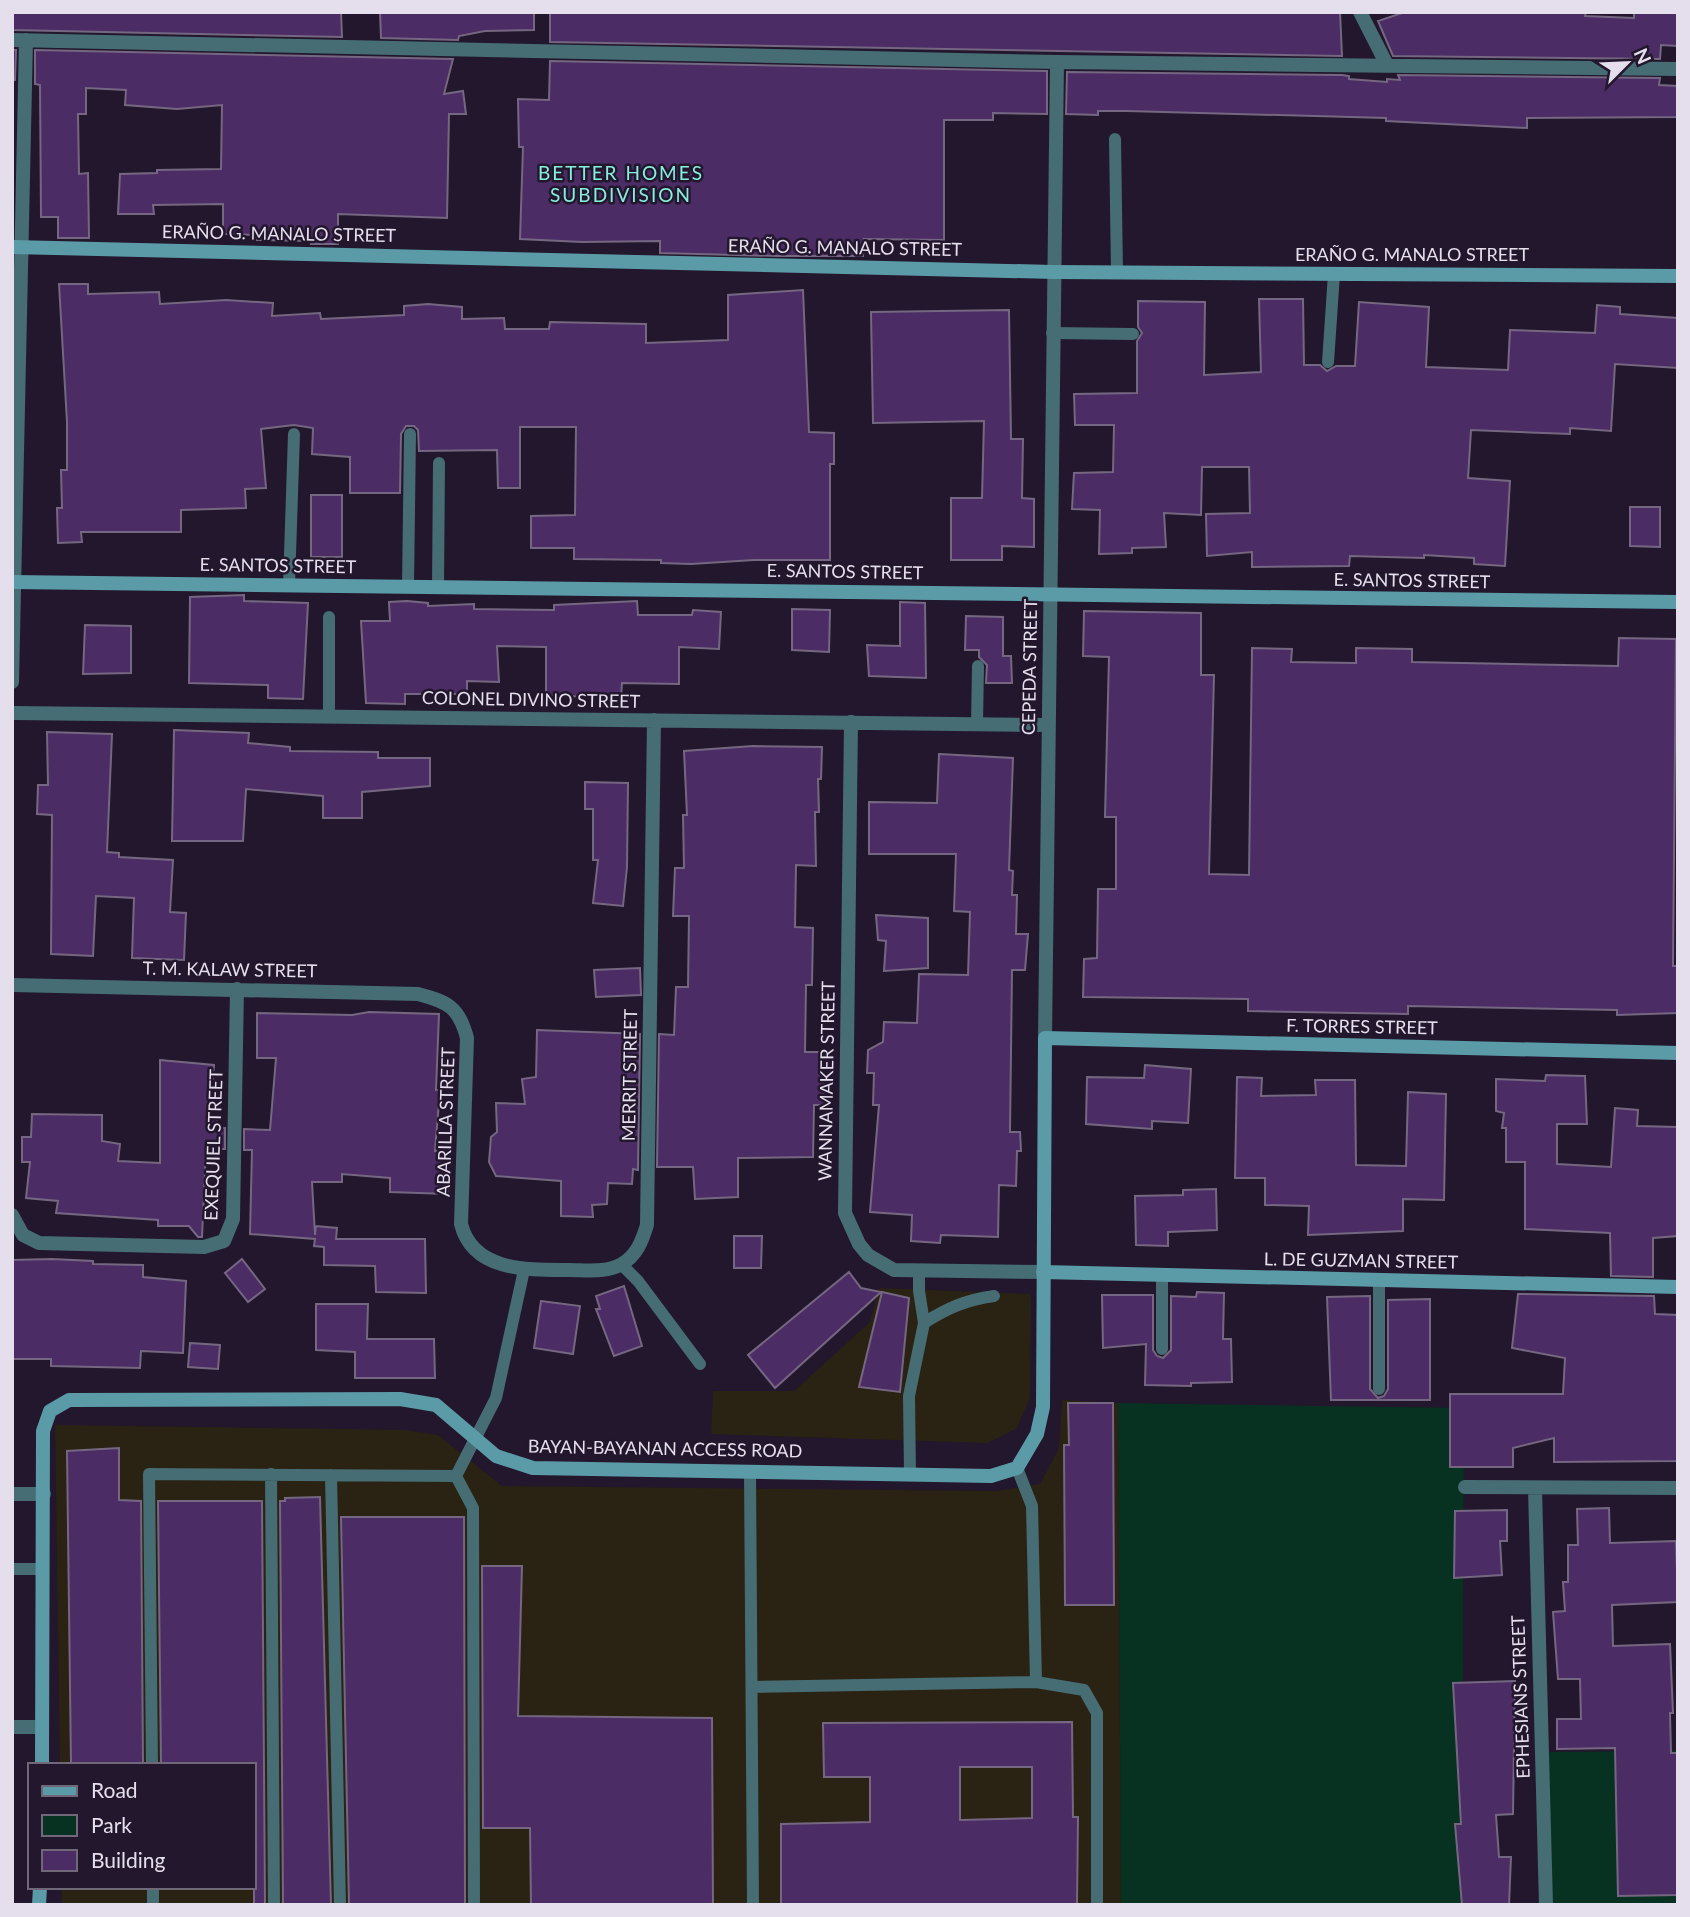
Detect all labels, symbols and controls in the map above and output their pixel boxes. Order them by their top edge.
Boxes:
north arrow [1592,28,1662,98]
text: N [1630,45,1656,67]
district label: BETTER HOMES SUBDIVISION [538,161,704,206]
street label: ERAÑO G. MANALO STREET [162,220,397,246]
street label: ERAÑO G. MANALO STREET [728,234,963,260]
street label: ERAÑO G. MANALO STREET [1295,243,1529,265]
street label: E. SANTOS STREET [200,553,357,577]
street label: E. SANTOS STREET [767,559,924,583]
street label: E. SANTOS STREET [1334,568,1491,592]
street label: CEPEDA STREET [1017,598,1041,735]
street label: COLONEL DIVINO STREET [422,686,641,712]
street label: T. M. KALAW STREET [143,956,318,982]
street label: WANNAMAKER STREET [813,980,839,1181]
street label: MERRIT STREET [617,1008,641,1141]
street label: F. TORRES STREET [1286,1014,1438,1038]
street label: ABARILLA STREET [431,1046,459,1197]
street label: EXEQUIEL STREET [199,1068,227,1221]
street label: L. DE GUZMAN STREET [1264,1247,1459,1273]
street label: BAYAN-BAYANAN ACCESS ROAD [528,1435,802,1461]
street label: EPHESIANS STREET [1506,1615,1534,1779]
legend [28,1763,256,1889]
text: Road [91,1777,138,1802]
text: Park [91,1812,132,1837]
text: Building [91,1847,166,1872]

